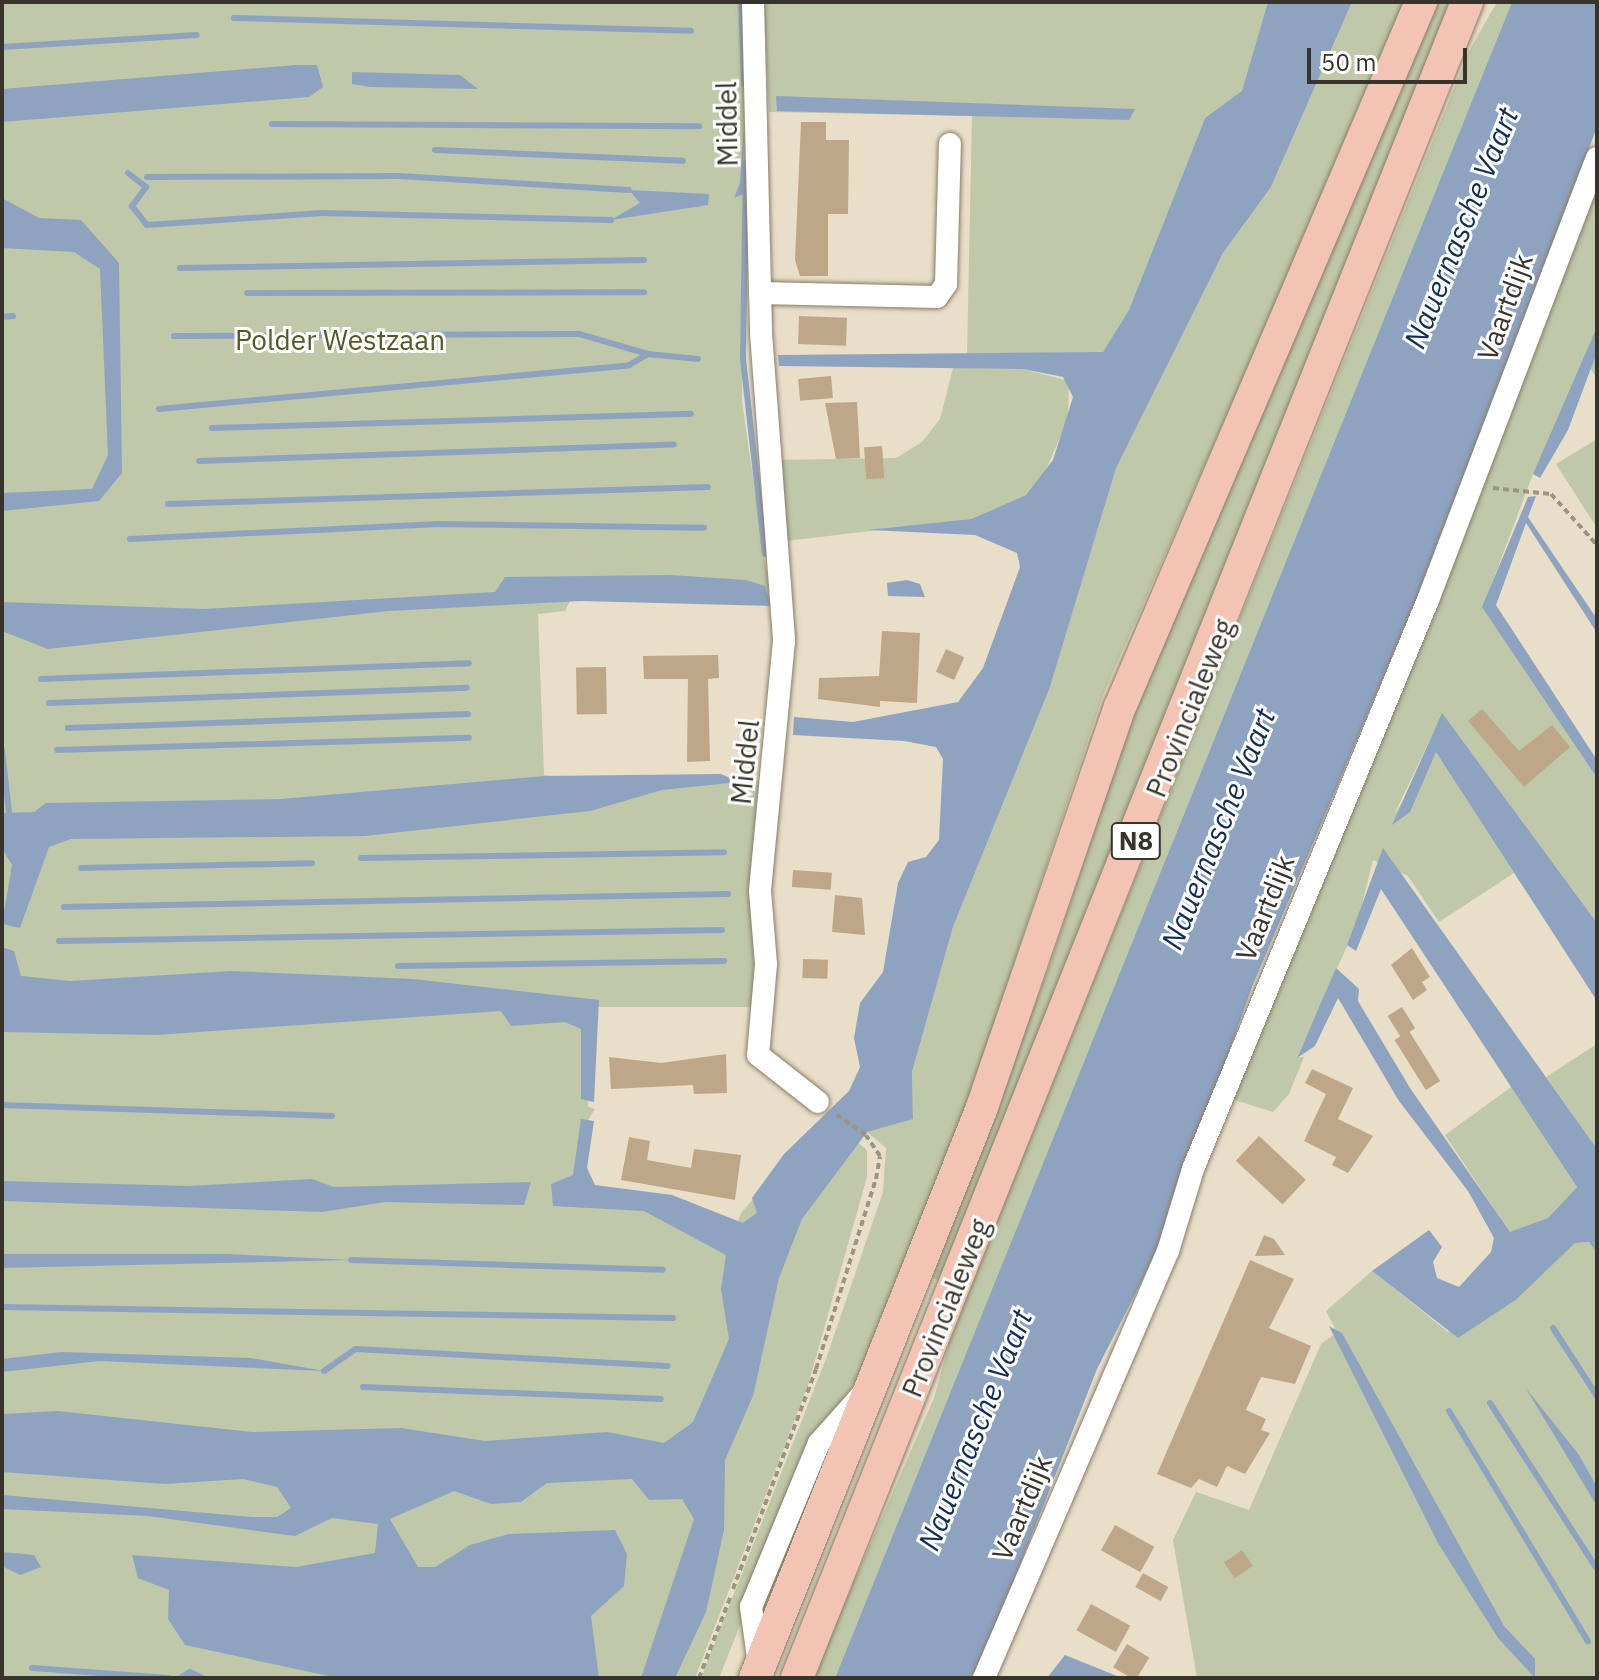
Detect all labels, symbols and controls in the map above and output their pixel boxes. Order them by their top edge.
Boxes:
scale bar [1311,32,1471,82]
text: 50 m [1321,46,1376,78]
street label: Middel [709,81,745,167]
water label: Nauernasche Vaart [1396,102,1526,354]
street label: Vaartdijk [1470,249,1540,365]
park label: Polder Westzaan [235,323,445,357]
street label: Provincialeweg [1139,614,1241,802]
water label: Nauernasche Vaart [1153,703,1283,955]
street label: Middel [724,718,766,806]
road number: N8 [1110,819,1162,863]
street label: Vaartdijk [1229,850,1301,966]
street label: Provincialeweg [895,1214,997,1402]
water label: Nauernasche Vaart [910,1304,1040,1556]
street label: Vaartdijk [985,1450,1059,1566]

